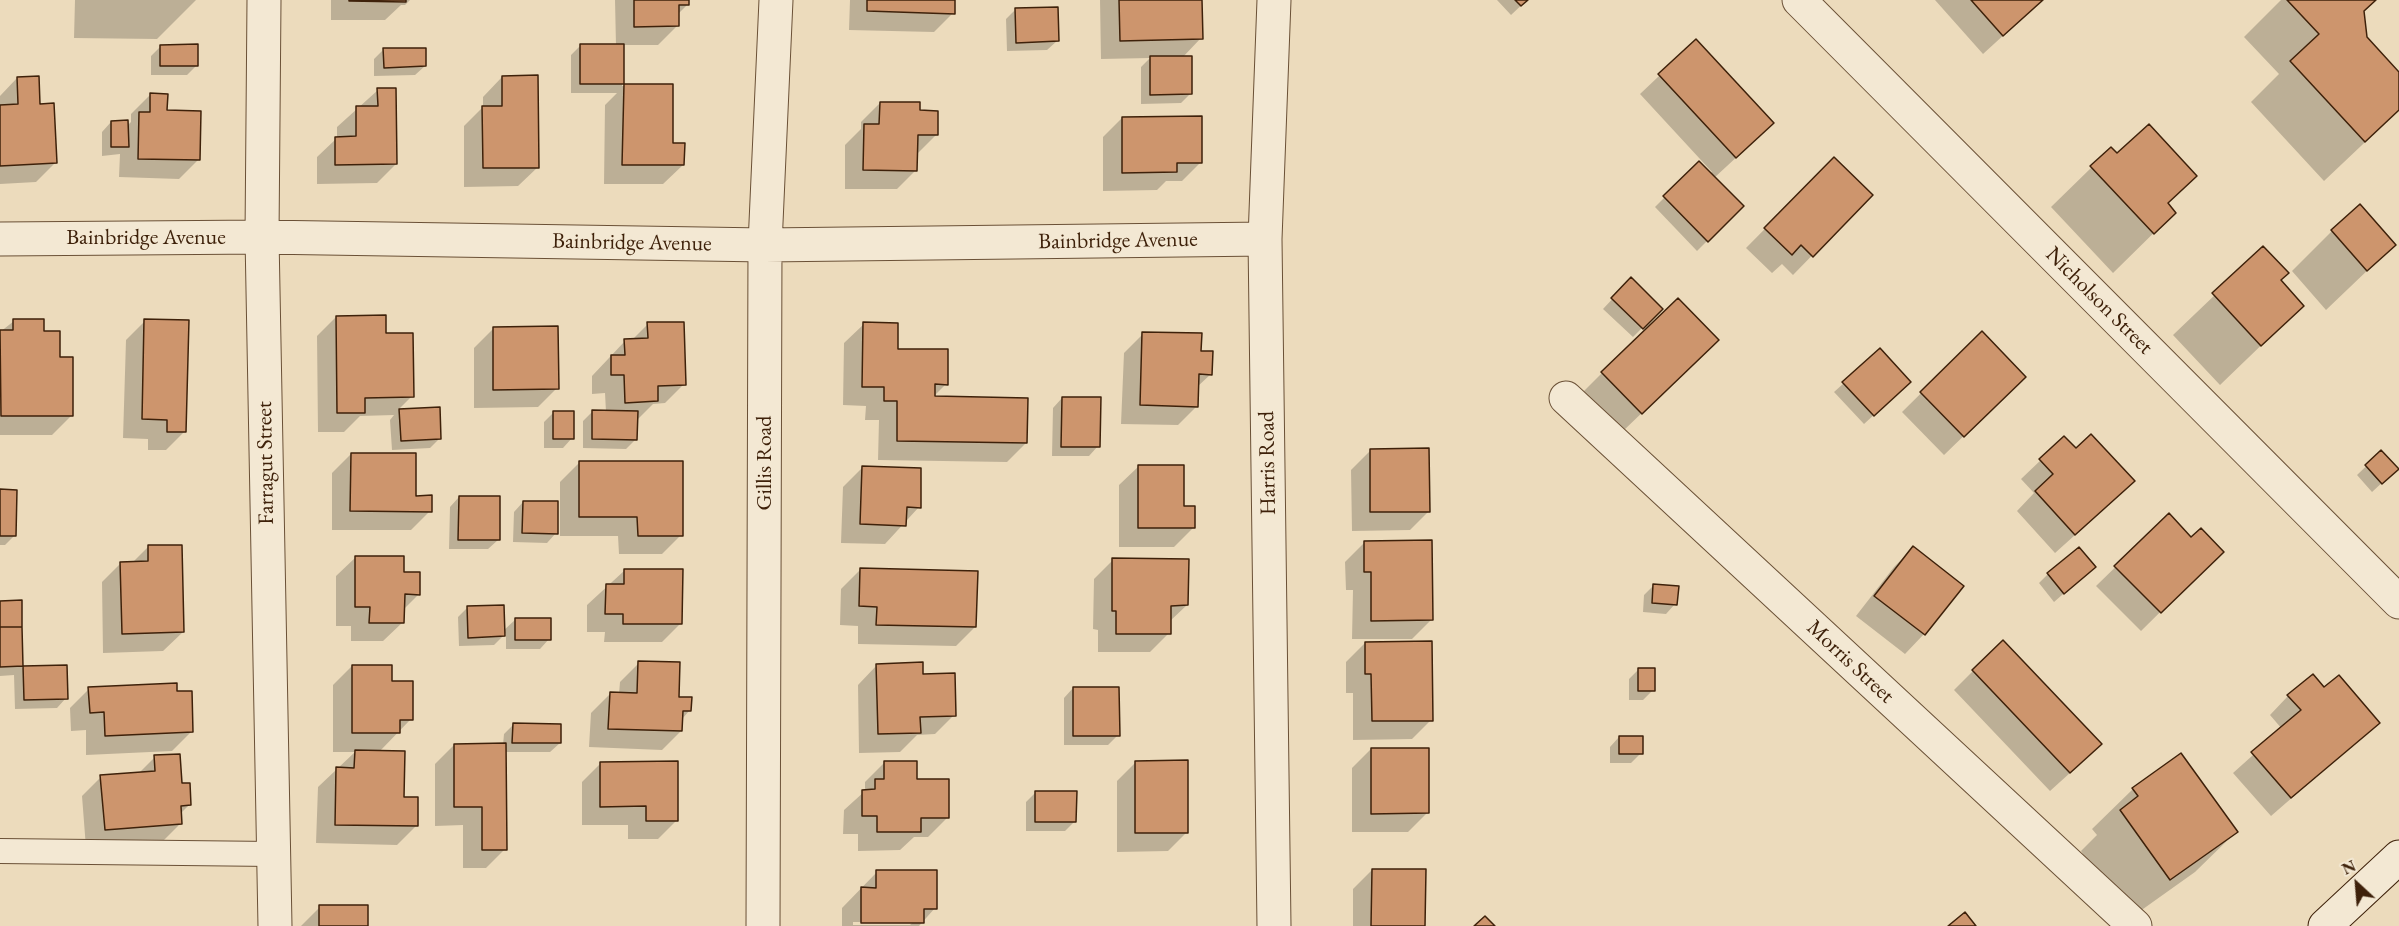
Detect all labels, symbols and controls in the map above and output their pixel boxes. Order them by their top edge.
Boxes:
street label: Bainbridge Avenue [66,225,226,251]
street label: Bainbridge Avenue [1038,226,1198,256]
street label: Bainbridge Avenue [552,228,712,258]
street label: Nicholson Street [2040,242,2158,360]
street label: Farragut Street [252,401,280,525]
street label: Harris Road [1254,411,1282,515]
street label: Gillis Road [752,416,778,510]
street label: Morris Street [1801,615,1899,709]
north arrow [2327,854,2387,914]
text: N [2338,855,2359,880]

